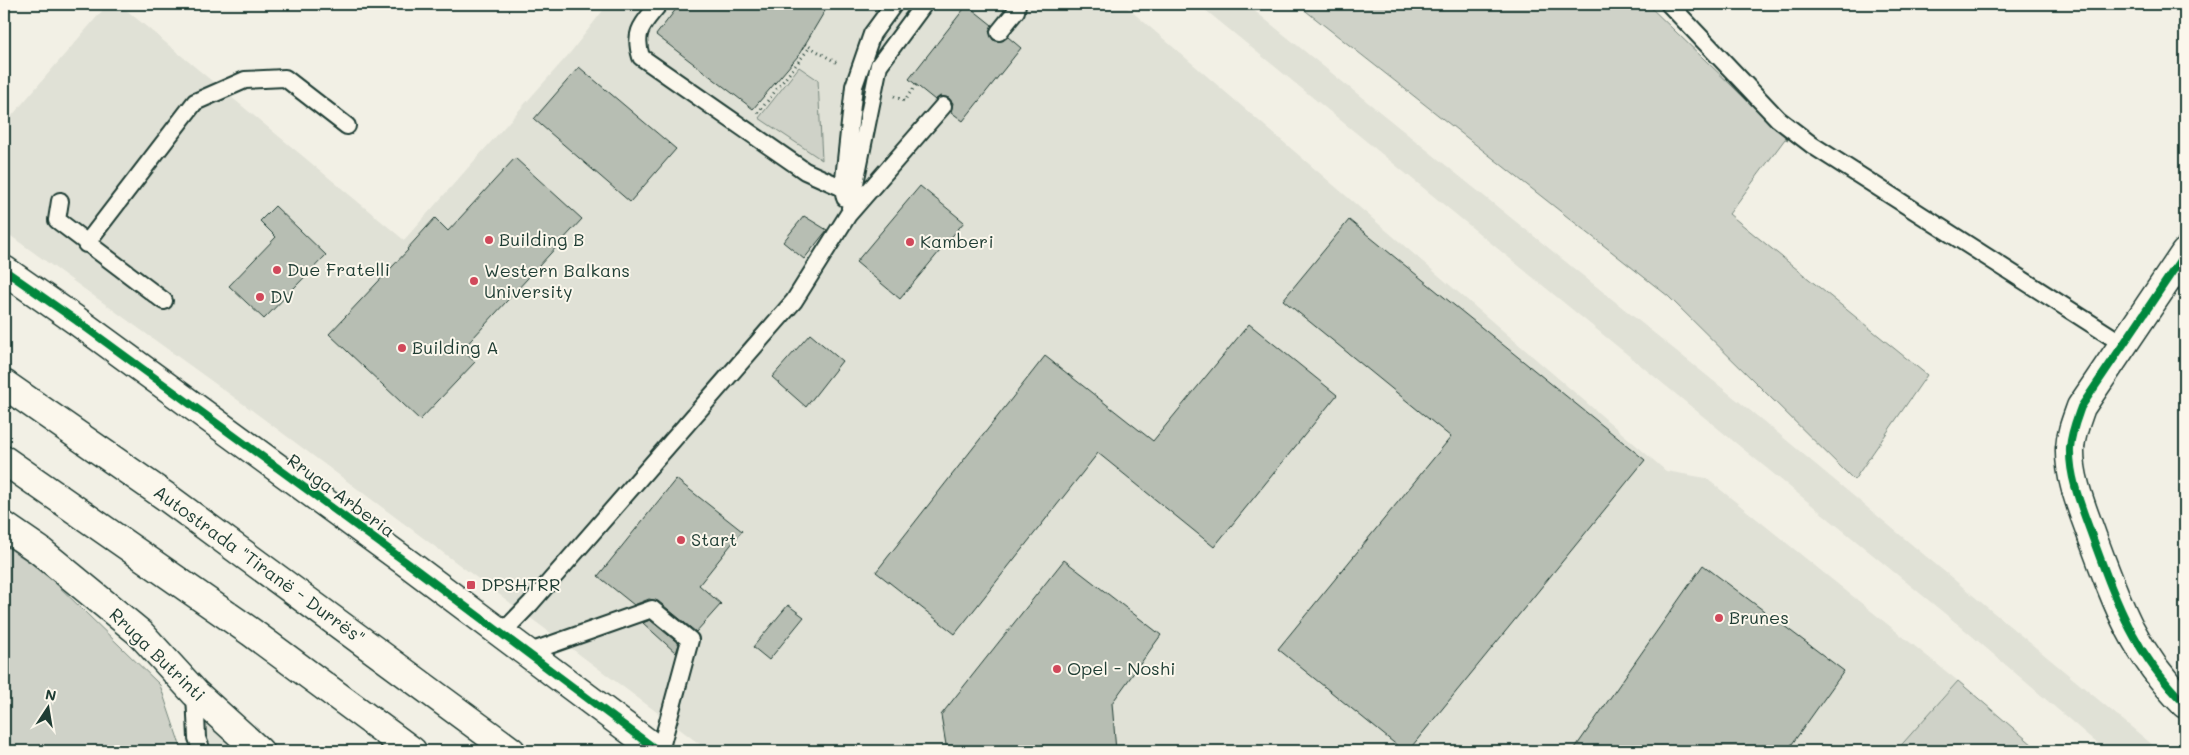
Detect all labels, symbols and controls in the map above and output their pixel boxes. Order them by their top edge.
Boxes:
place label: Building B [499,227,584,251]
place label: Kamberi [920,229,994,253]
marker: Building B [483,234,495,246]
marker: Kamberi [904,236,916,248]
place label: Due Fratelli [287,257,390,281]
place label: Western Balkans University [484,258,630,303]
marker: Due Fratelli [271,264,283,276]
marker: Western Balkans University [468,275,480,287]
place label: DV [270,284,294,308]
marker: DV [254,291,266,303]
place label: Building A [412,335,499,359]
marker: Building A [396,342,408,354]
street label: Rruga Arberia [283,448,400,542]
street label: Autostrada "Tiranë - Durrës" [149,479,370,649]
place label: Start [691,527,737,551]
marker: Start [675,534,687,546]
place label: DPSHTRR [481,572,560,596]
marker: DPSHTRR [465,579,477,591]
street label: Rruga Butrinti [104,602,211,706]
place label: Brunes [1729,605,1789,629]
marker: Brunes [1713,612,1725,624]
place label: Opel - Noshi [1067,656,1176,680]
marker: Opel - Noshi [1051,663,1063,675]
north arrow [22,682,72,732]
text: N [44,684,58,705]

